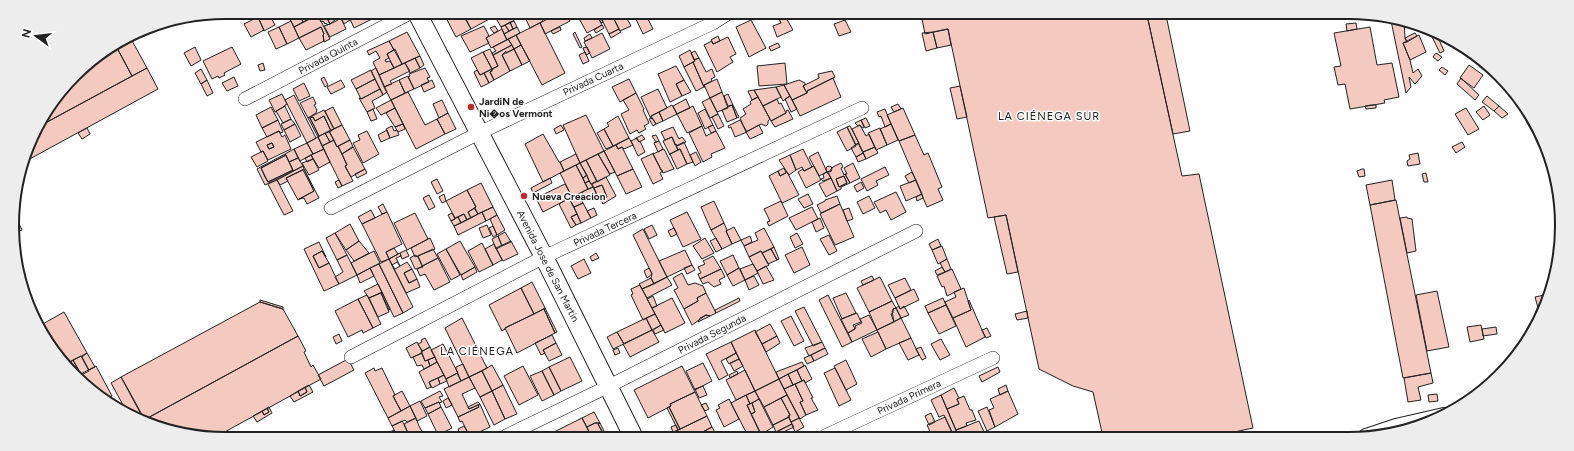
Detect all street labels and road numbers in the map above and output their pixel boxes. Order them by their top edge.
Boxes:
street label: Privada Quinta [296,35,360,77]
street label: Privada Cuarta [561,59,625,99]
street label: Avenida Jose de San Martin [514,208,582,324]
street label: Privada Tercera [571,209,639,249]
street label: Privada Segunda [676,311,748,357]
street label: Privada Primera [875,377,943,417]

